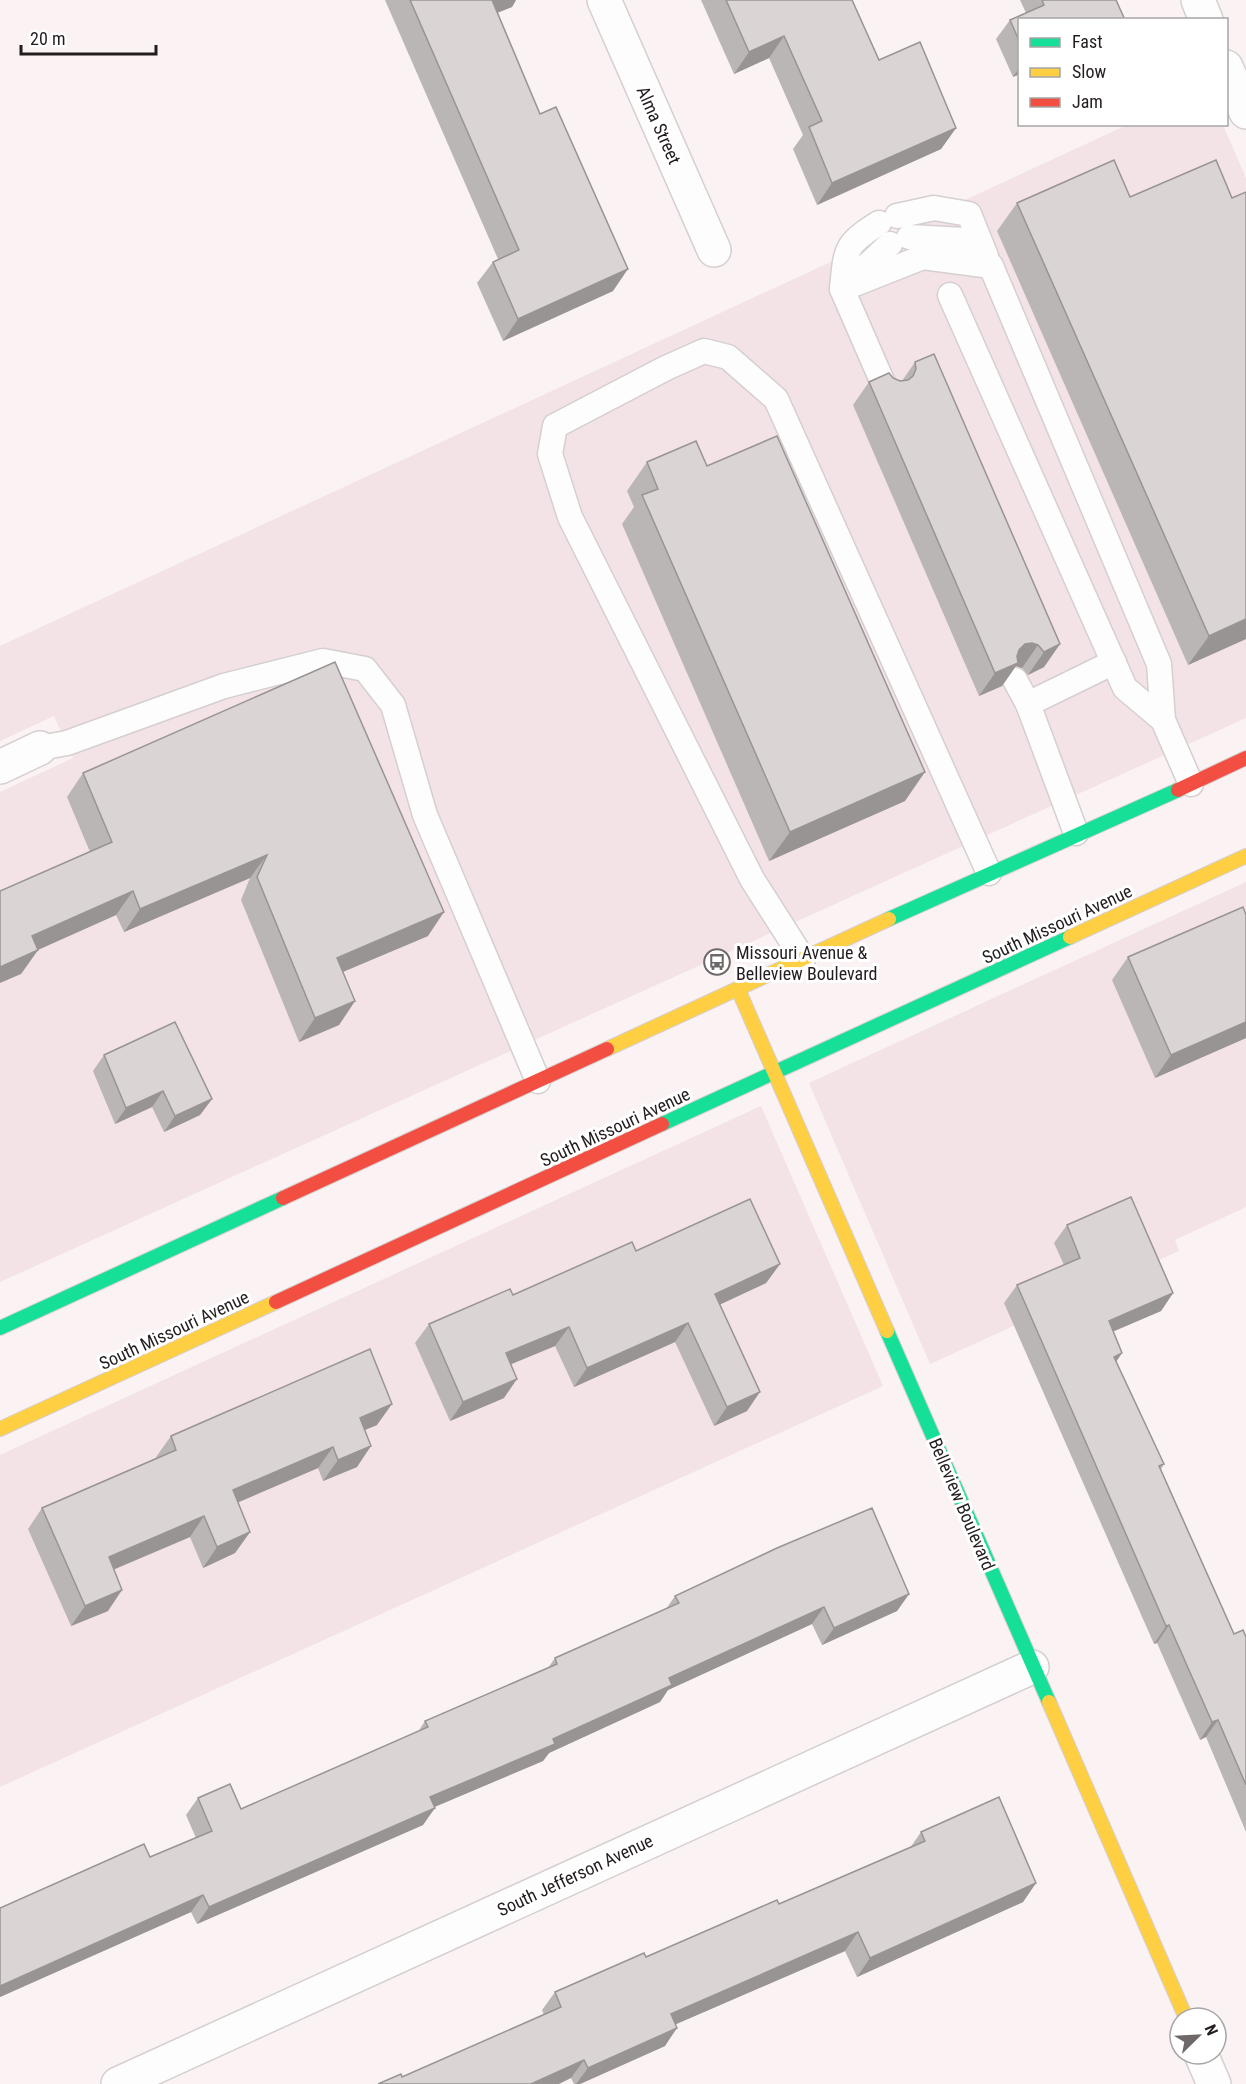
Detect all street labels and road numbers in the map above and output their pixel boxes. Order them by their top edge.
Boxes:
street label: Alma Street [633,83,685,167]
street label: South Missouri Avenue [979,880,1135,968]
street label: South Missouri Avenue [537,1083,693,1171]
street label: South Missouri Avenue [96,1286,252,1374]
street label: Belleview Boulevard [925,1435,999,1573]
street label: South Jefferson Avenue [494,1830,656,1920]

